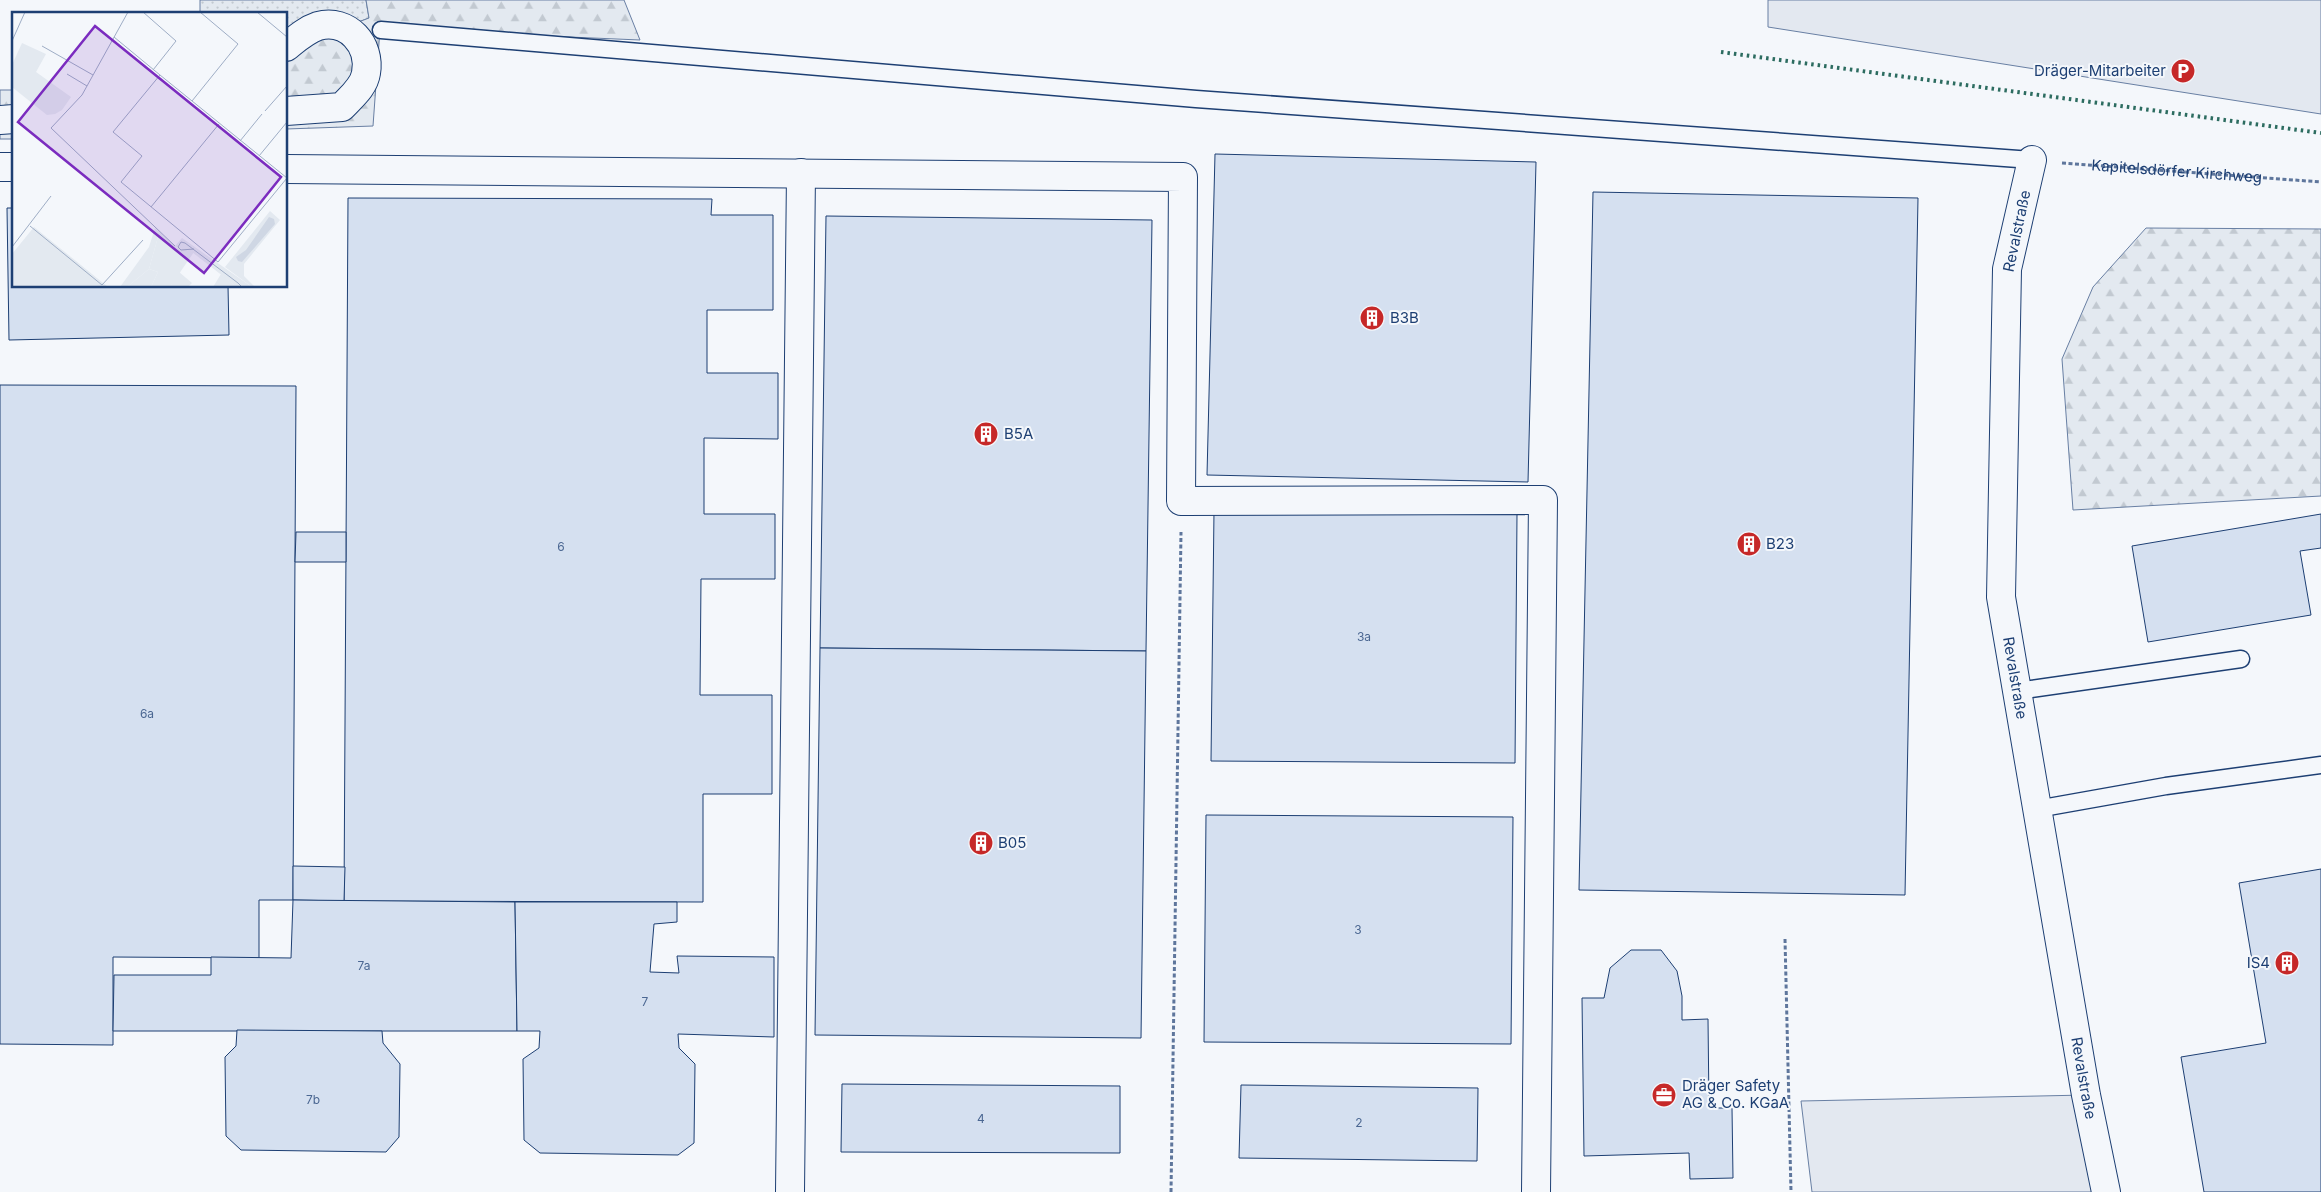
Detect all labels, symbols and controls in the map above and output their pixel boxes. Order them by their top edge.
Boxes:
inset map [12,12,288,288]
parking icon: Dräger-Mitarbeiter [2170,58,2196,84]
place label: Dräger-Mitarbeiter [2034,61,2166,80]
street label: Kapitelsdörfer Kirchweg [2091,155,2263,187]
street label: Revalstraße [1999,188,2034,274]
building icon: B3B [1359,305,1385,331]
place label: B3B [1390,308,1419,327]
building icon: B5A [973,421,999,447]
place label: B5A [1004,424,1033,443]
building icon: B23 [1736,531,1762,557]
place label: B23 [1766,534,1794,553]
house number: 6 [557,539,565,554]
house number: 3a [1357,629,1371,644]
street label: Revalstraße [1999,635,2032,720]
house number: 6a [140,706,154,721]
building icon: B05 [968,830,994,856]
place label: B05 [998,833,1026,852]
house number: 3 [1354,922,1362,937]
building icon: IS4 [2274,950,2300,976]
place label: IS4 [2247,953,2270,972]
house number: 7a [358,958,370,973]
house number: 7 [642,994,649,1009]
street label: Revalstraße [2067,1035,2101,1121]
place label: Dräger Safety AG & Co. KGaA [1682,1076,1789,1112]
office icon: Dräger Safety AG & Co. KGaA [1651,1082,1677,1108]
house number: 7b [306,1092,320,1107]
house number: 4 [977,1111,985,1126]
house number: 2 [1355,1115,1363,1130]

